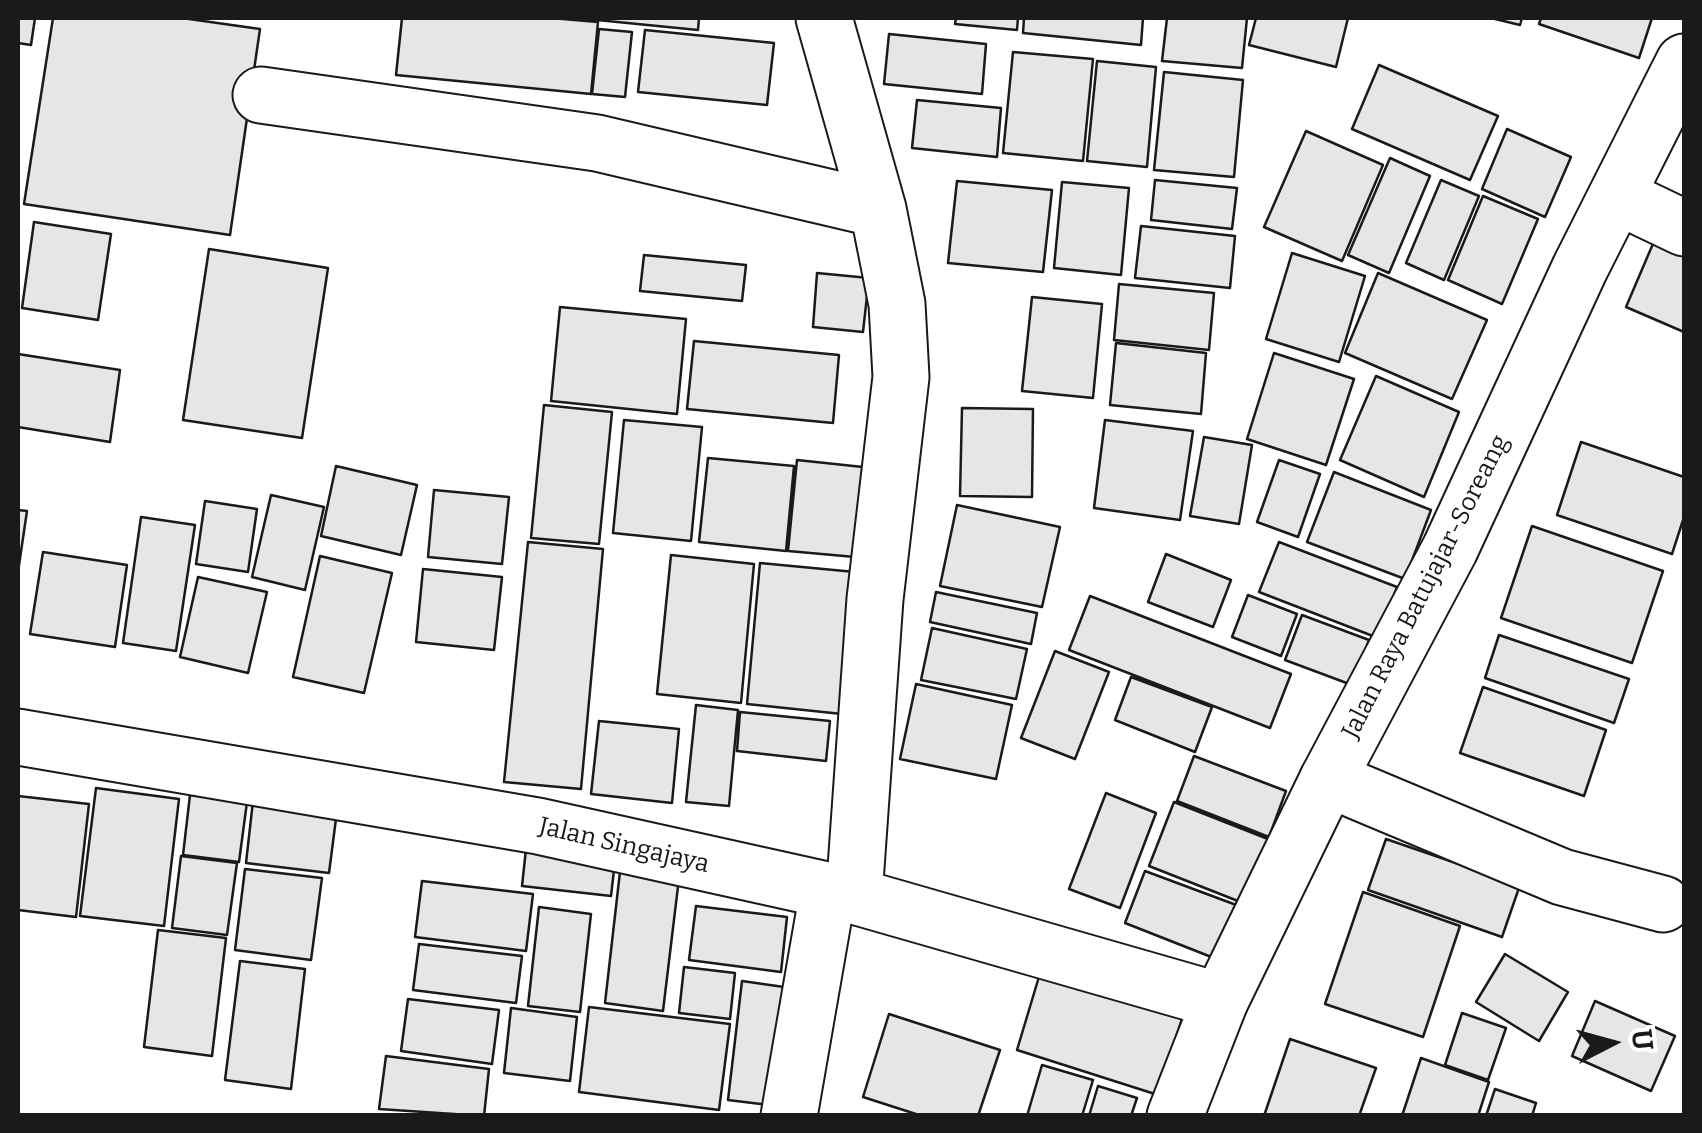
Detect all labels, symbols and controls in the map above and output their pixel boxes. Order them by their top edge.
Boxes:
street label: Jalan Raya Batujajar-Soreang [1336,430,1516,744]
street label: Jalan Singajaya [536,812,712,880]
north arrow [1562,993,1662,1093]
text: U [1625,1028,1660,1052]

